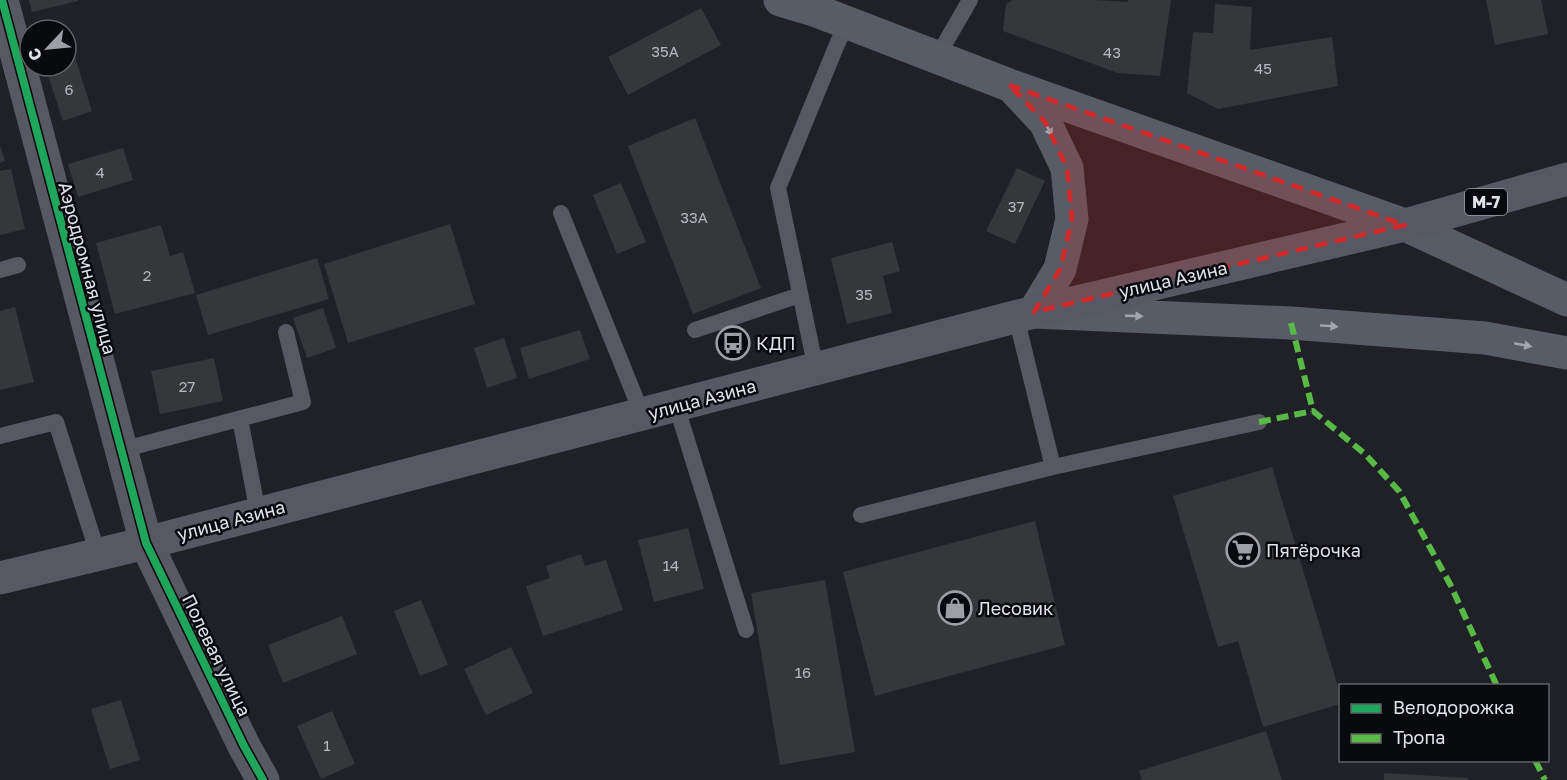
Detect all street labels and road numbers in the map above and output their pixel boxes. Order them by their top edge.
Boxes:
street label: Аэродромная улица [54,179,122,357]
road number: М-7 [1465,189,1507,215]
street label: улица Азина [1117,256,1229,302]
street label: улица Азина [646,374,758,424]
street label: улица Азина [175,495,287,545]
street label: Полевая улица [178,590,256,720]

